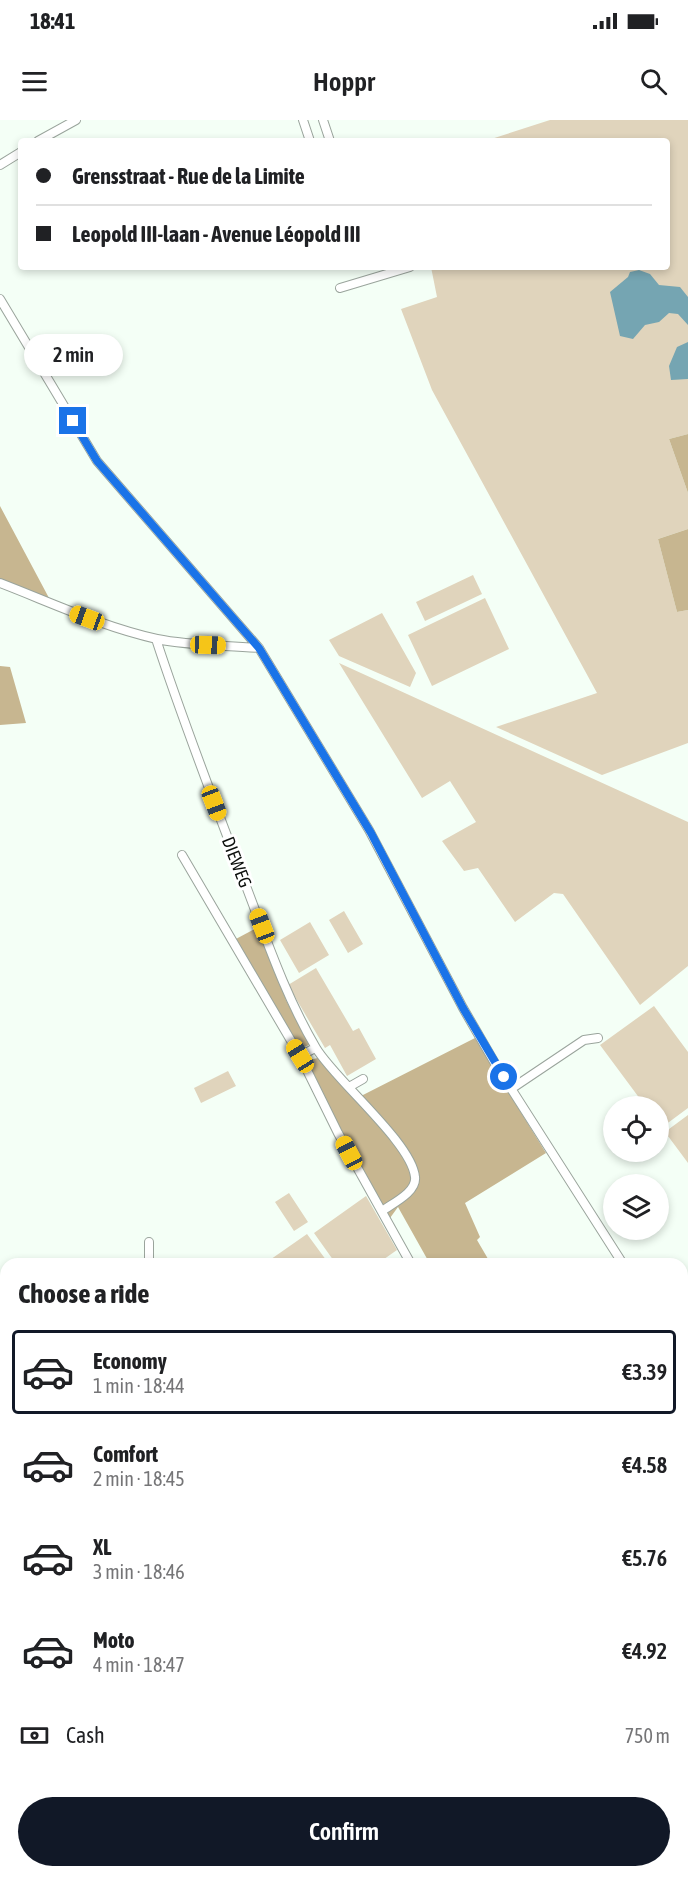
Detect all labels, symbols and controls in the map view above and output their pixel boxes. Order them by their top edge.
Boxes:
text: 18:41 [30,8,75,34]
icon: menu [18,65,51,98]
icon: search [637,65,670,98]
text: Hoppr [313,66,375,97]
text: Grensstraat - Rue de la Limite [72,163,305,189]
text: Leopold III-laan - Avenue Léopold III [72,221,361,247]
callout: 2 min [23,334,122,376]
text: 2 min [53,343,94,366]
route end [59,407,86,434]
car [67,603,107,633]
car [190,635,226,655]
car [199,783,229,823]
street label: DIEWEG [218,834,256,890]
car [247,906,277,946]
car [283,1036,317,1076]
route start [490,1063,517,1090]
map controls [603,1096,669,1240]
button: locate [603,1096,669,1162]
car [333,1133,365,1173]
button: layers [603,1174,669,1240]
text: Choose a ride [18,1278,150,1309]
icon: car [21,1345,75,1399]
text: Economy [93,1348,167,1374]
text: €3.39 [622,1359,667,1385]
text: 1 min · 18:44 [93,1374,185,1397]
icon: car [21,1438,75,1492]
text: Comfort [93,1441,158,1467]
text: €4.58 [622,1452,667,1478]
text: 2 min · 18:45 [93,1467,185,1490]
icon: car [21,1531,75,1585]
text: XL [93,1534,111,1560]
text: €5.76 [622,1545,667,1571]
text: 3 min · 18:46 [93,1560,185,1583]
icon: car [21,1624,75,1678]
text: Moto [93,1627,135,1653]
text: €4.92 [622,1638,667,1664]
text: 4 min · 18:47 [93,1653,185,1676]
icon: cash [18,1719,51,1752]
text: Cash [66,1722,105,1748]
text: 750 m [625,1724,670,1747]
button: Confirm [18,1797,670,1866]

